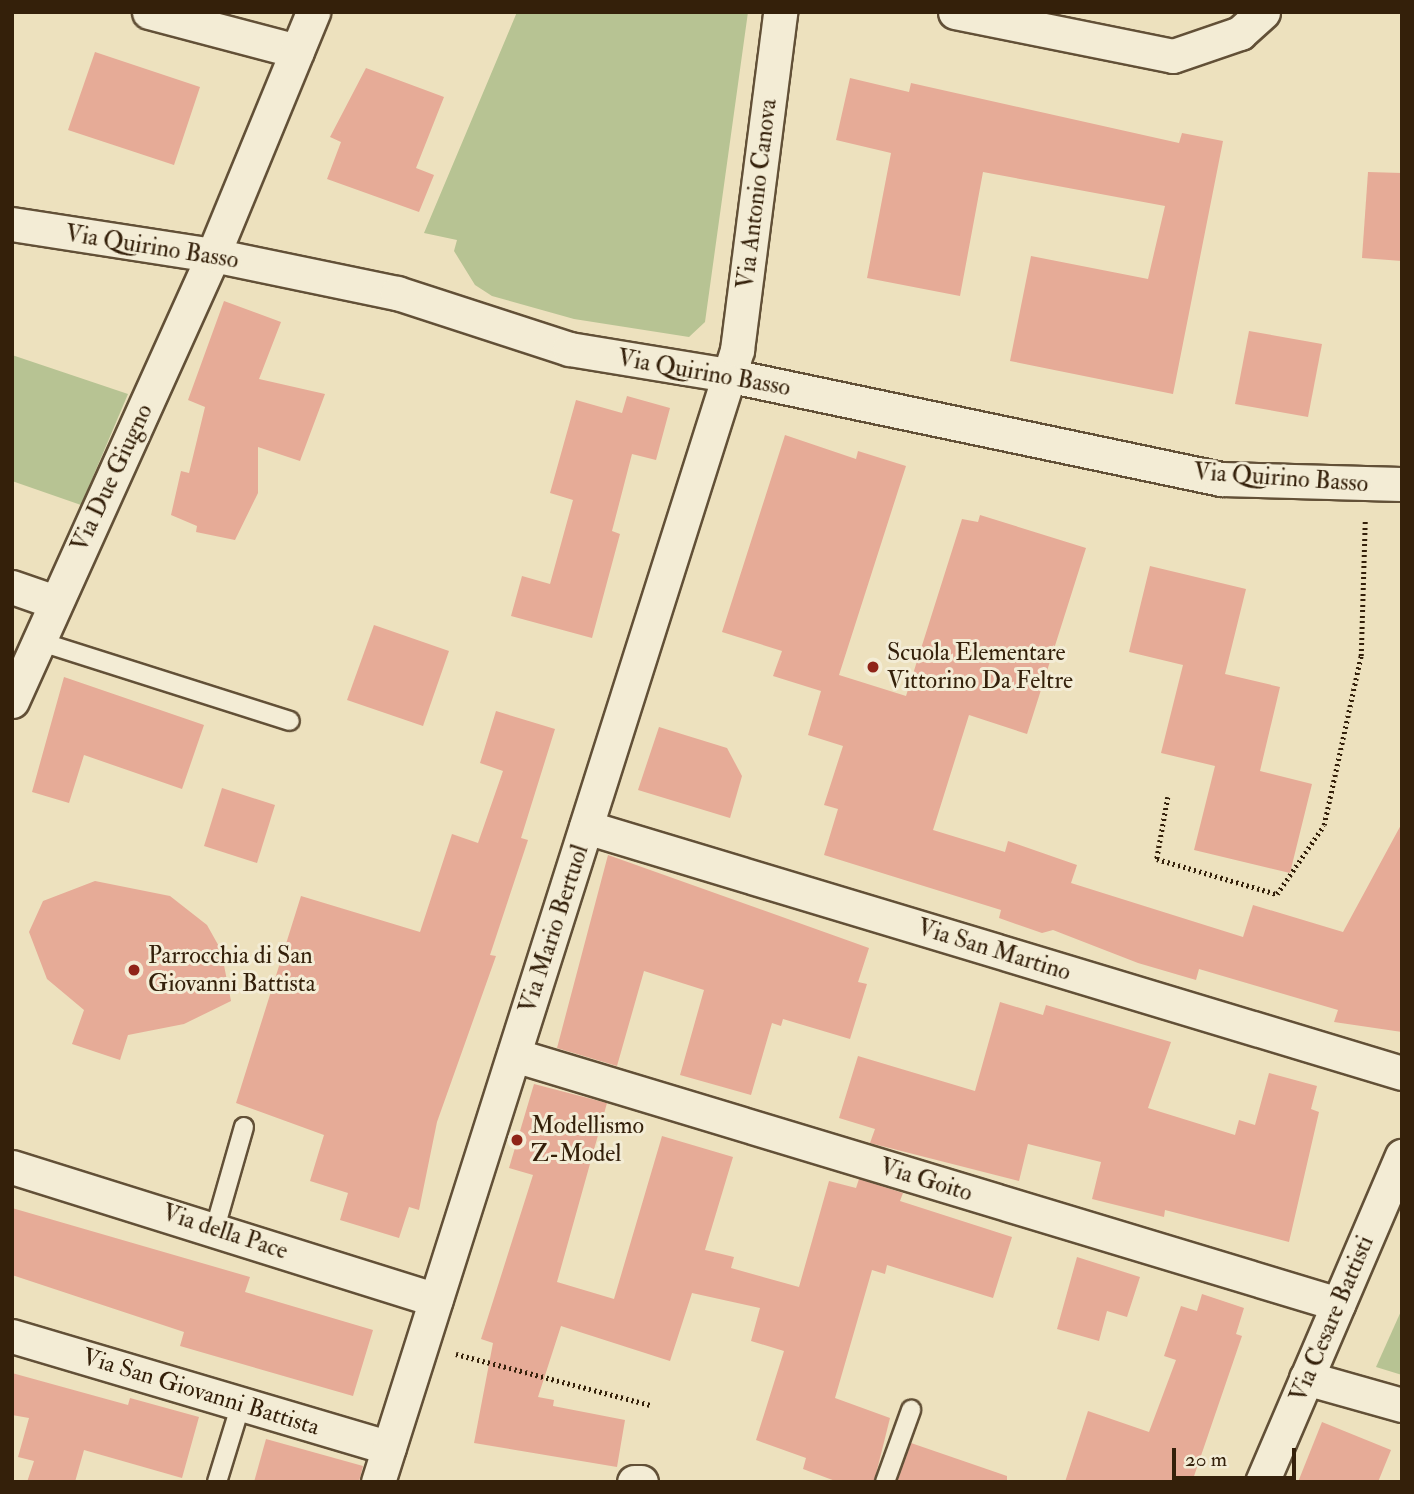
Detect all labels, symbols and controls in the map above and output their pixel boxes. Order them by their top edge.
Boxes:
street label: Via Antonio Canova [731,97,783,291]
street label: Via Quirino Basso [63,219,241,275]
street label: Via Quirino Basso [615,344,793,402]
street label: Via Due Giugno [65,400,159,556]
street label: Via Quirino Basso [1193,458,1369,498]
place label: Scuola Elementare Vittorino Da Feltre [887,639,1073,695]
marker: Scuola Elementare Vittorino Da Feltre [865,659,881,675]
street label: Via Mario Bertuol [513,841,595,1017]
street label: Via San Martino [914,913,1074,987]
place label: Parrocchia di San Giovanni Battista [148,942,315,998]
marker: Parrocchia di San Giovanni Battista [126,962,142,978]
place label: Modellismo Z-Model [531,1112,644,1168]
marker: Modellismo Z-Model [509,1132,525,1148]
street label: Via Goito [876,1152,976,1208]
street label: Via della Pace [159,1198,291,1266]
street label: Via Cesare Battisti [1284,1232,1380,1406]
street label: Via San Giovanni Battista [79,1342,323,1442]
scale bar [1176,1434,1300,1478]
text: 20 m [1185,1446,1227,1473]

